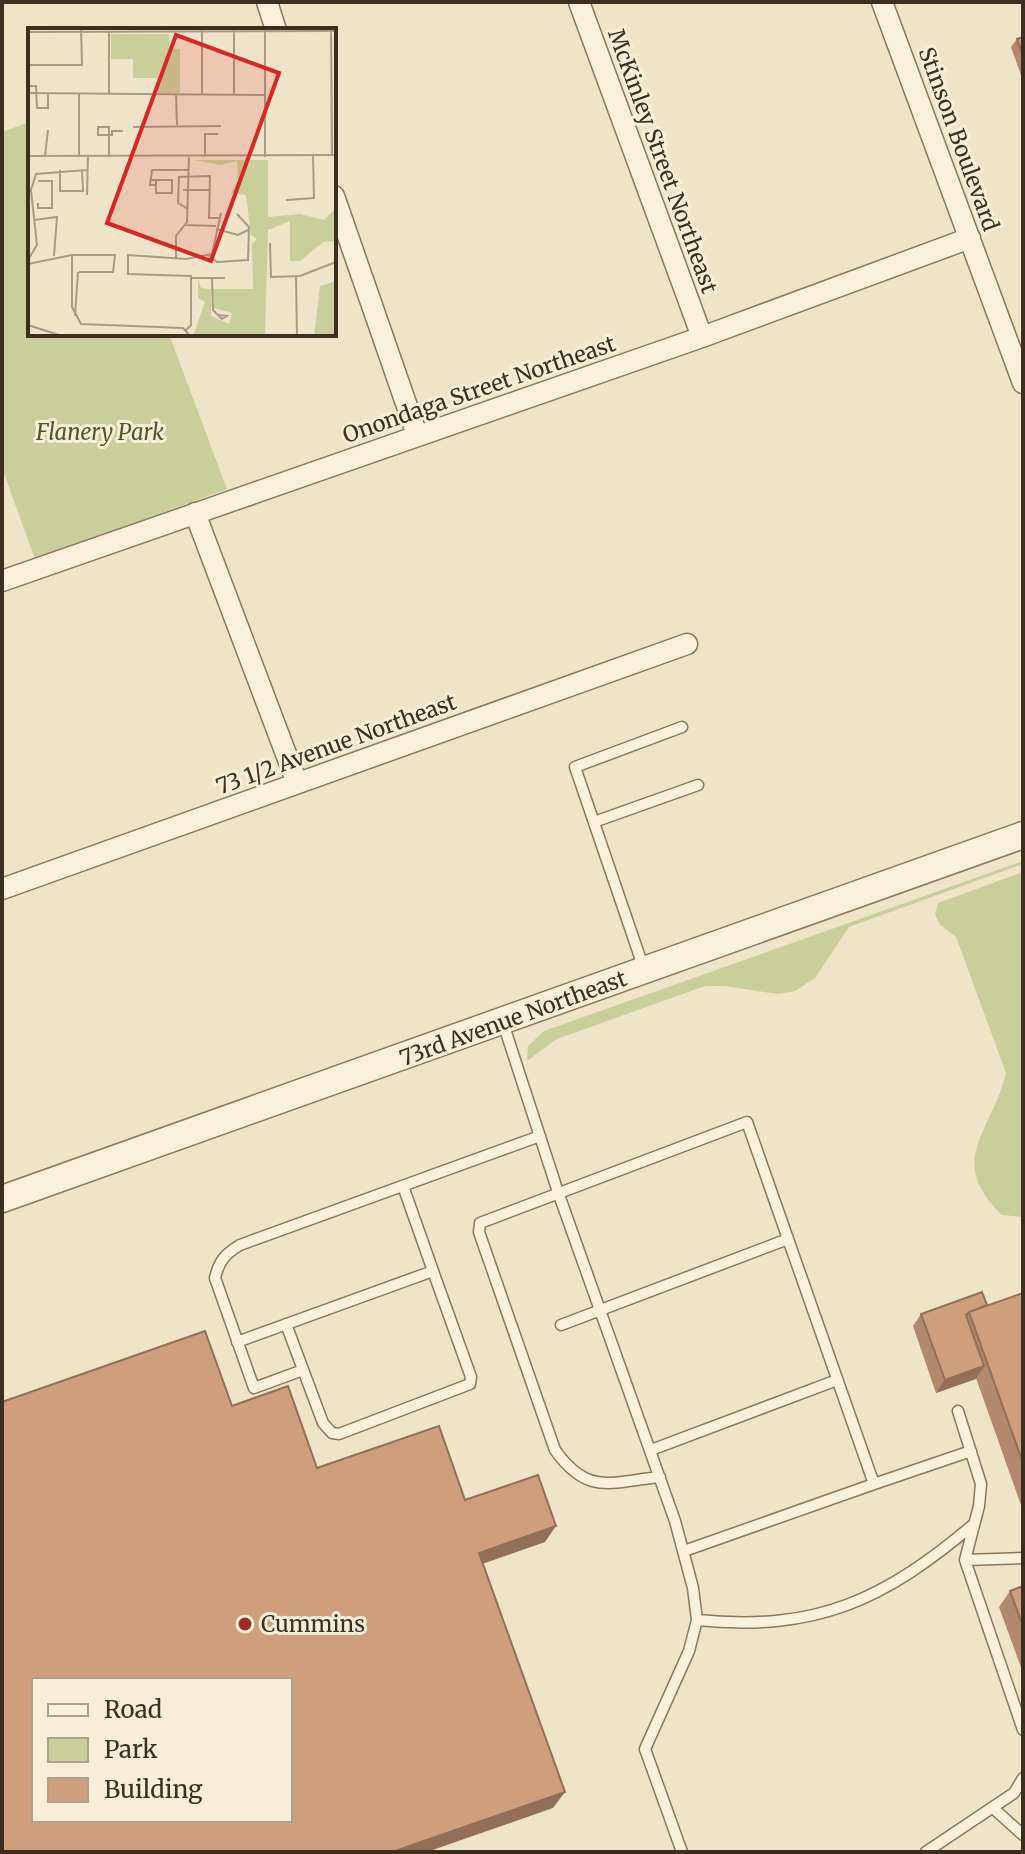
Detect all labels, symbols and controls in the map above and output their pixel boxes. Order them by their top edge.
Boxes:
street label: McKinley Street Northeast [602,25,724,297]
inset map [28,28,336,336]
street label: Stinson Boulevard [913,43,1005,235]
street label: Onondaga Street Northeast [339,329,620,449]
park label: Flanery Park [35,418,164,446]
street label: 73 1/2 Avenue Northeast [212,687,460,801]
street label: 73rd Avenue Northeast [396,964,631,1072]
place label: Cummins [261,1610,365,1638]
marker: Cummins [236,1615,254,1633]
legend [32,1678,292,1822]
text: Road [104,1694,162,1725]
text: Park [104,1734,158,1765]
text: Building [104,1774,203,1805]

